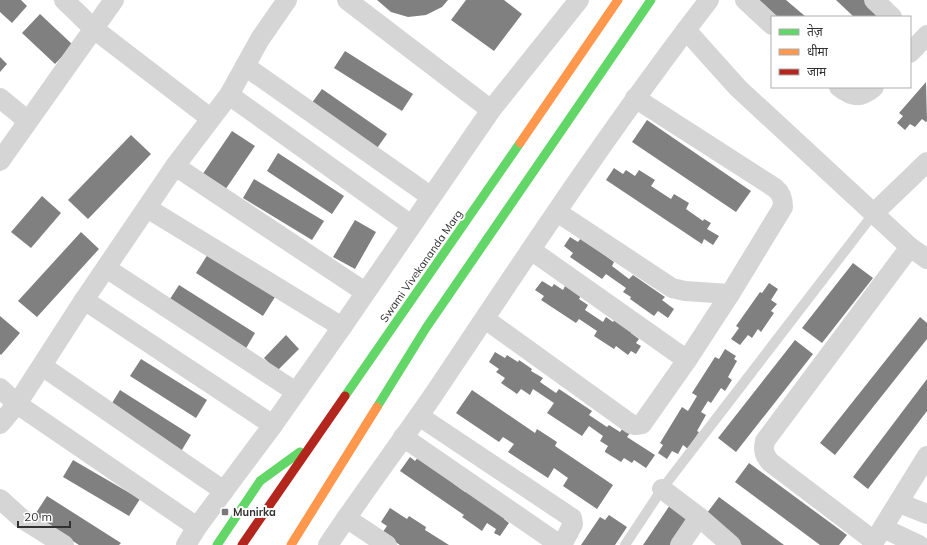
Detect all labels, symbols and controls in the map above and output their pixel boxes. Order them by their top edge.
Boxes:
legend [771,16,911,88]
text: तेज़ [807,24,824,39]
text: धीमा [807,44,829,59]
text: जाम [807,64,827,79]
street label: Swami Vivekananda Marg [377,207,465,325]
scale bar [18,503,70,529]
place label: Munirka [233,505,276,519]
marker: Munirka [220,507,230,517]
text: 20 m [24,509,52,524]

